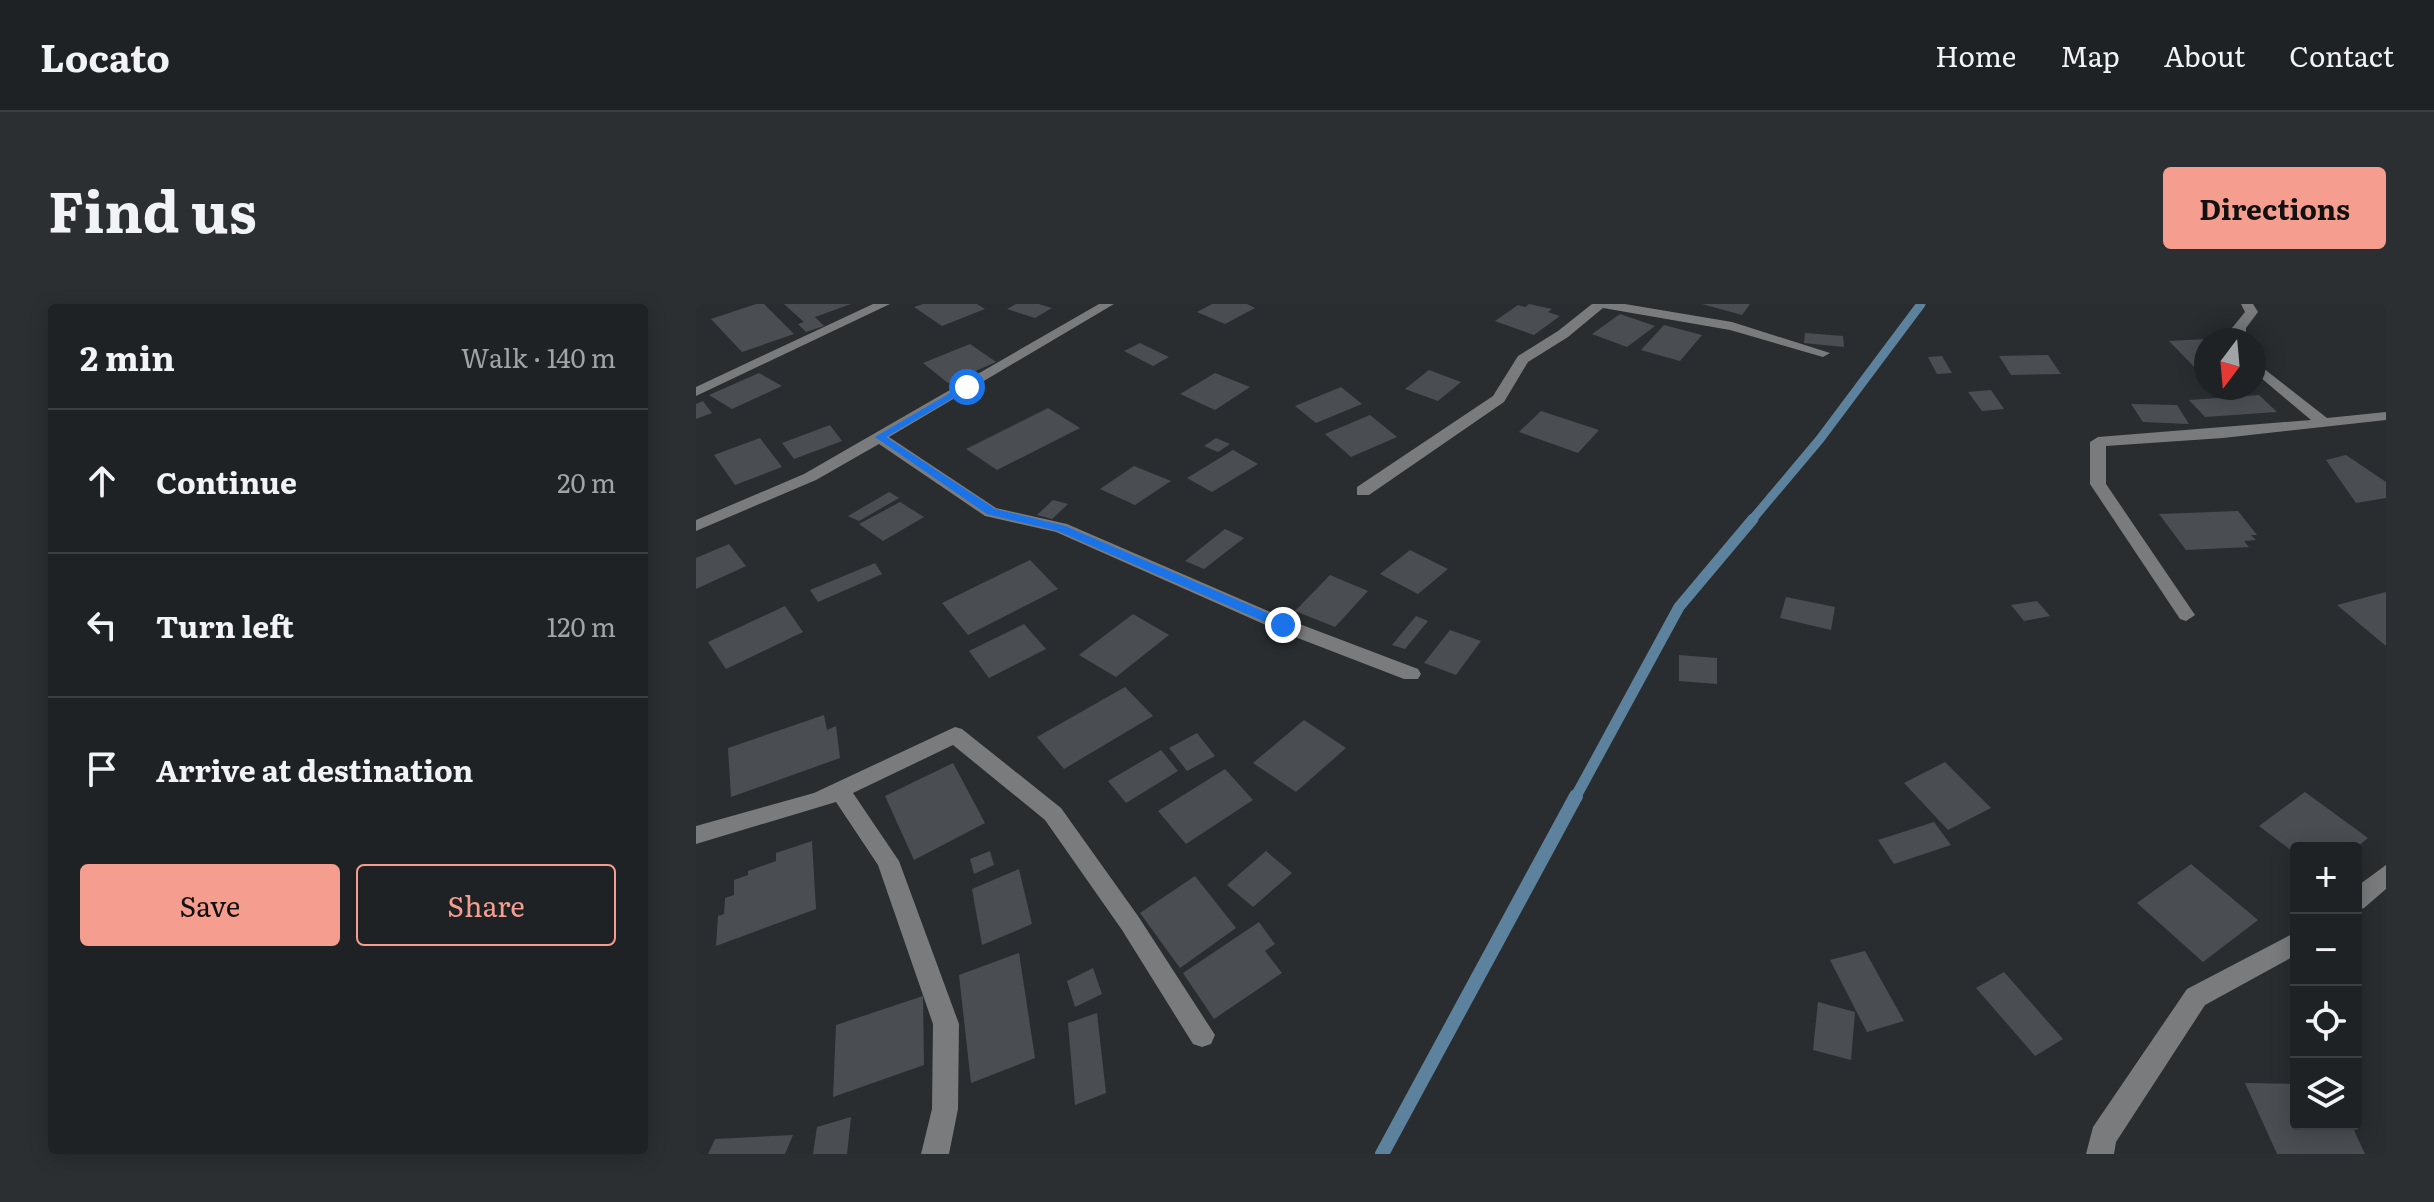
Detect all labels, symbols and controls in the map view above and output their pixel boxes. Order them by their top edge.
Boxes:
text: Locato [40,27,170,84]
text: Home [1935,34,2016,76]
text: Map [2060,34,2120,76]
text: About [2164,34,2245,76]
text: Contact [2289,34,2394,76]
text: Find us [48,167,257,250]
button: Directions [2163,167,2386,249]
north arrow [2194,328,2266,400]
text: 2 min [80,331,175,381]
text: Walk · 140 m [461,337,616,376]
route start [949,369,985,405]
icon: ahead [80,459,124,503]
text: Continue [156,459,297,503]
text: 20 m [557,462,616,501]
icon: left [80,603,124,647]
text: Turn left [156,603,294,647]
text: 120 m [547,606,616,645]
route end [1265,607,1301,643]
icon: arrive [80,747,124,791]
text: Arrive at destination [156,747,473,791]
map controls [2290,842,2362,1130]
button: + [2290,842,2362,914]
button: Save [80,864,340,946]
button: Share [356,864,616,946]
button: − [2290,914,2362,986]
button: locate [2290,986,2362,1058]
button: layers [2290,1058,2362,1130]

